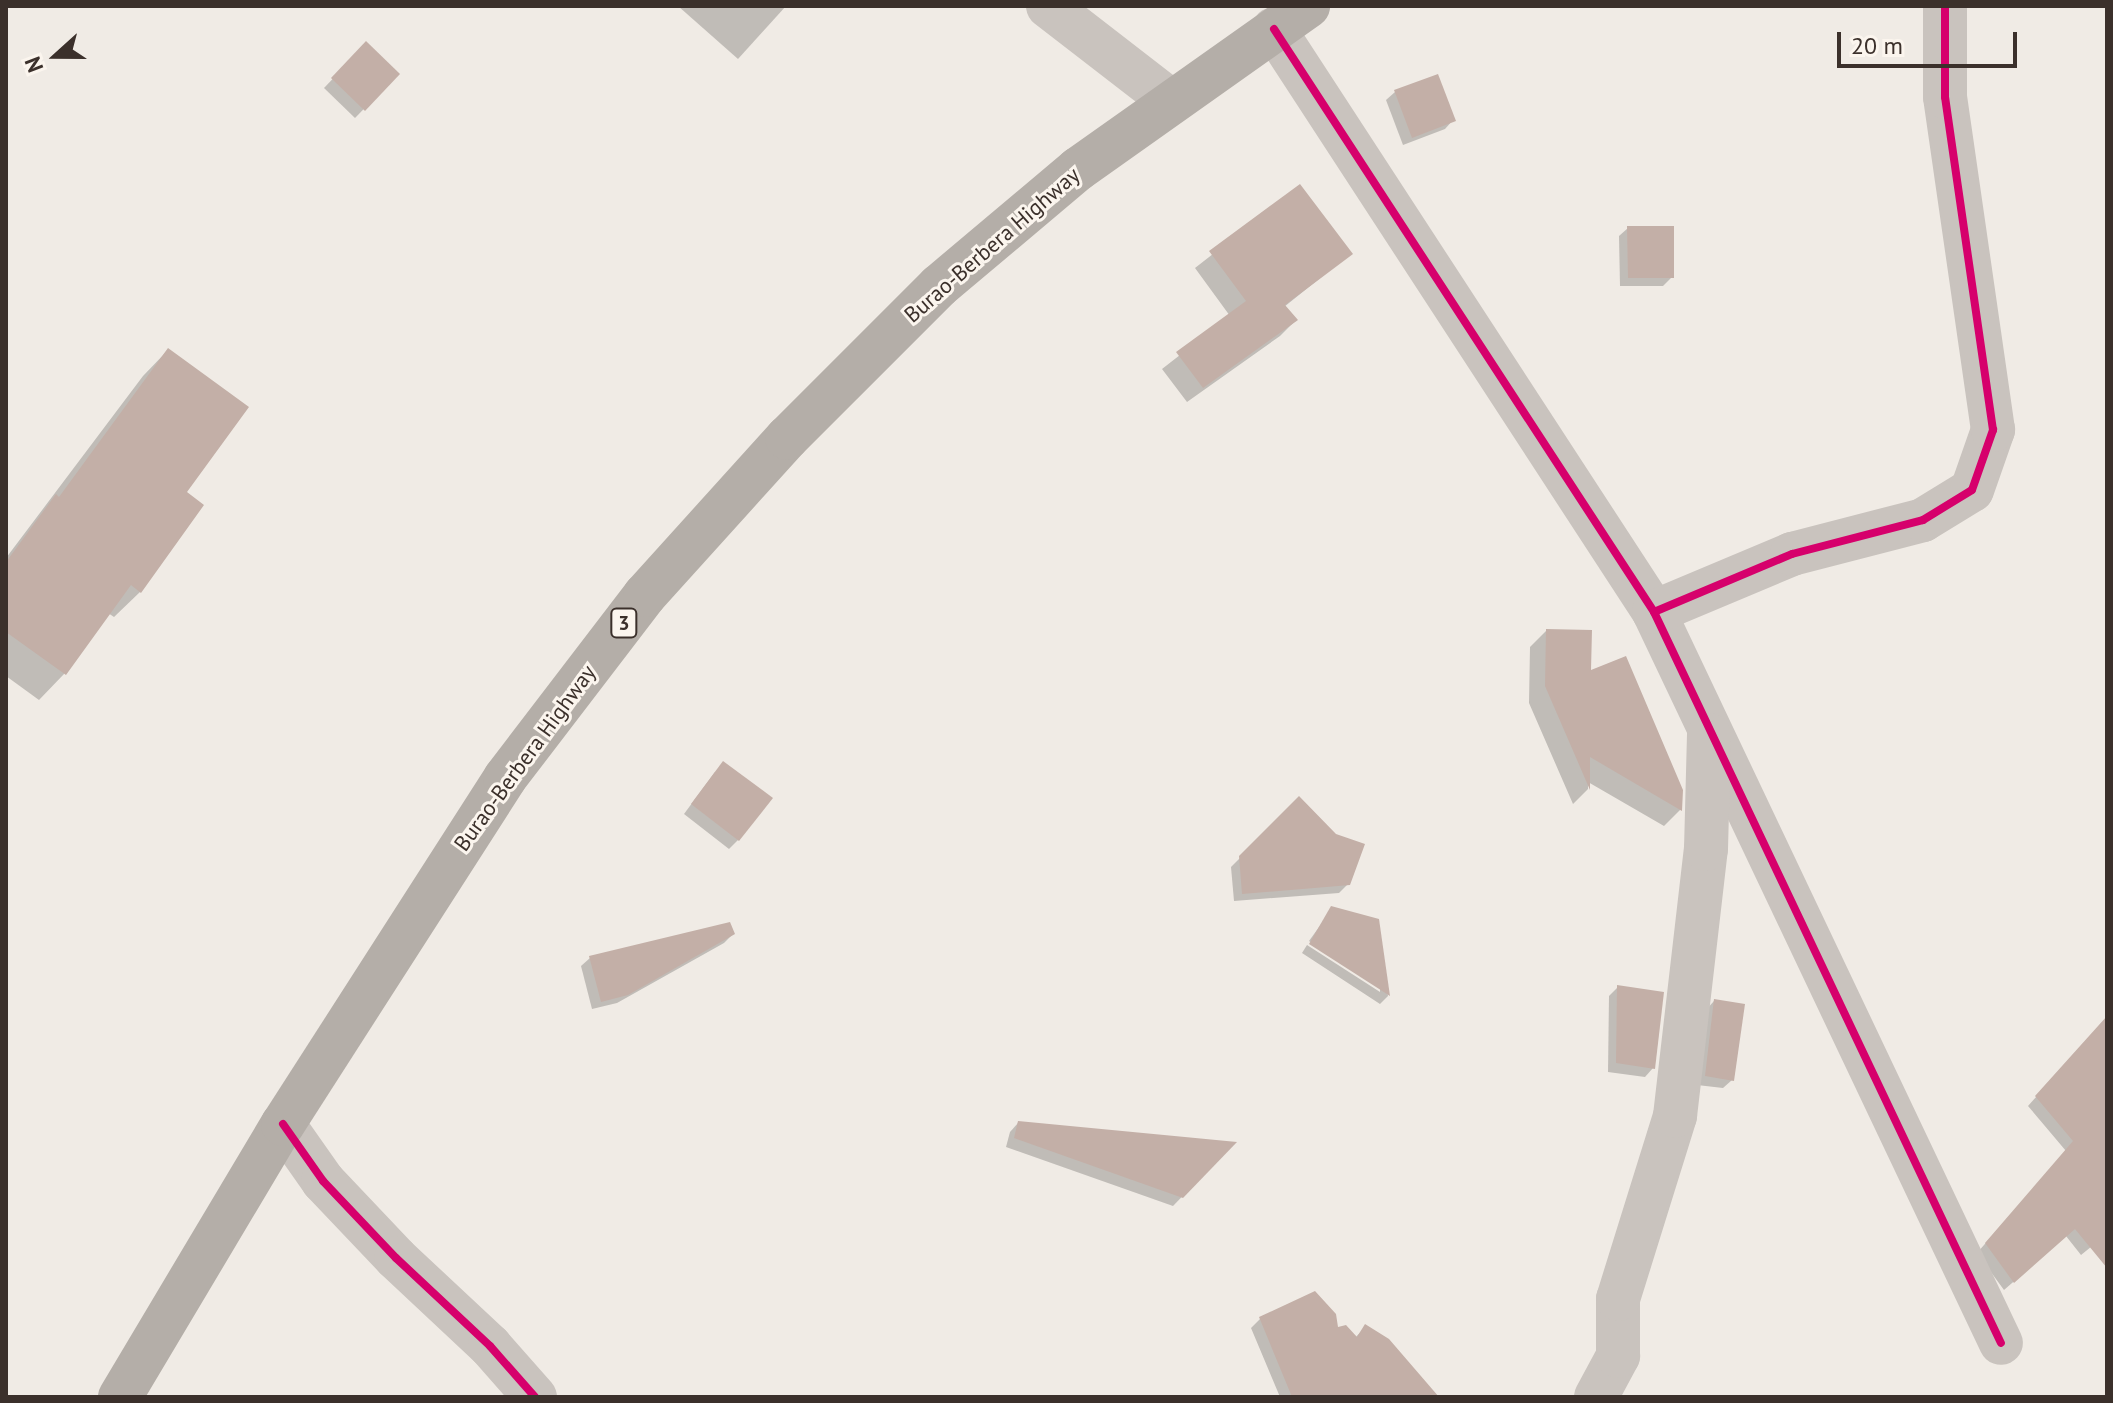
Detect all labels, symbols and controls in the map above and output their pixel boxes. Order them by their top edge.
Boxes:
north arrow [16,16,96,96]
scale bar [1841,16,2021,66]
text: 20 m [1851,30,1903,61]
text: N [18,53,49,76]
street label: Burao-Berbera Highway [899,162,1085,328]
road number: 3 [610,607,638,639]
street label: Burao-Berbera Highway [449,660,601,856]

